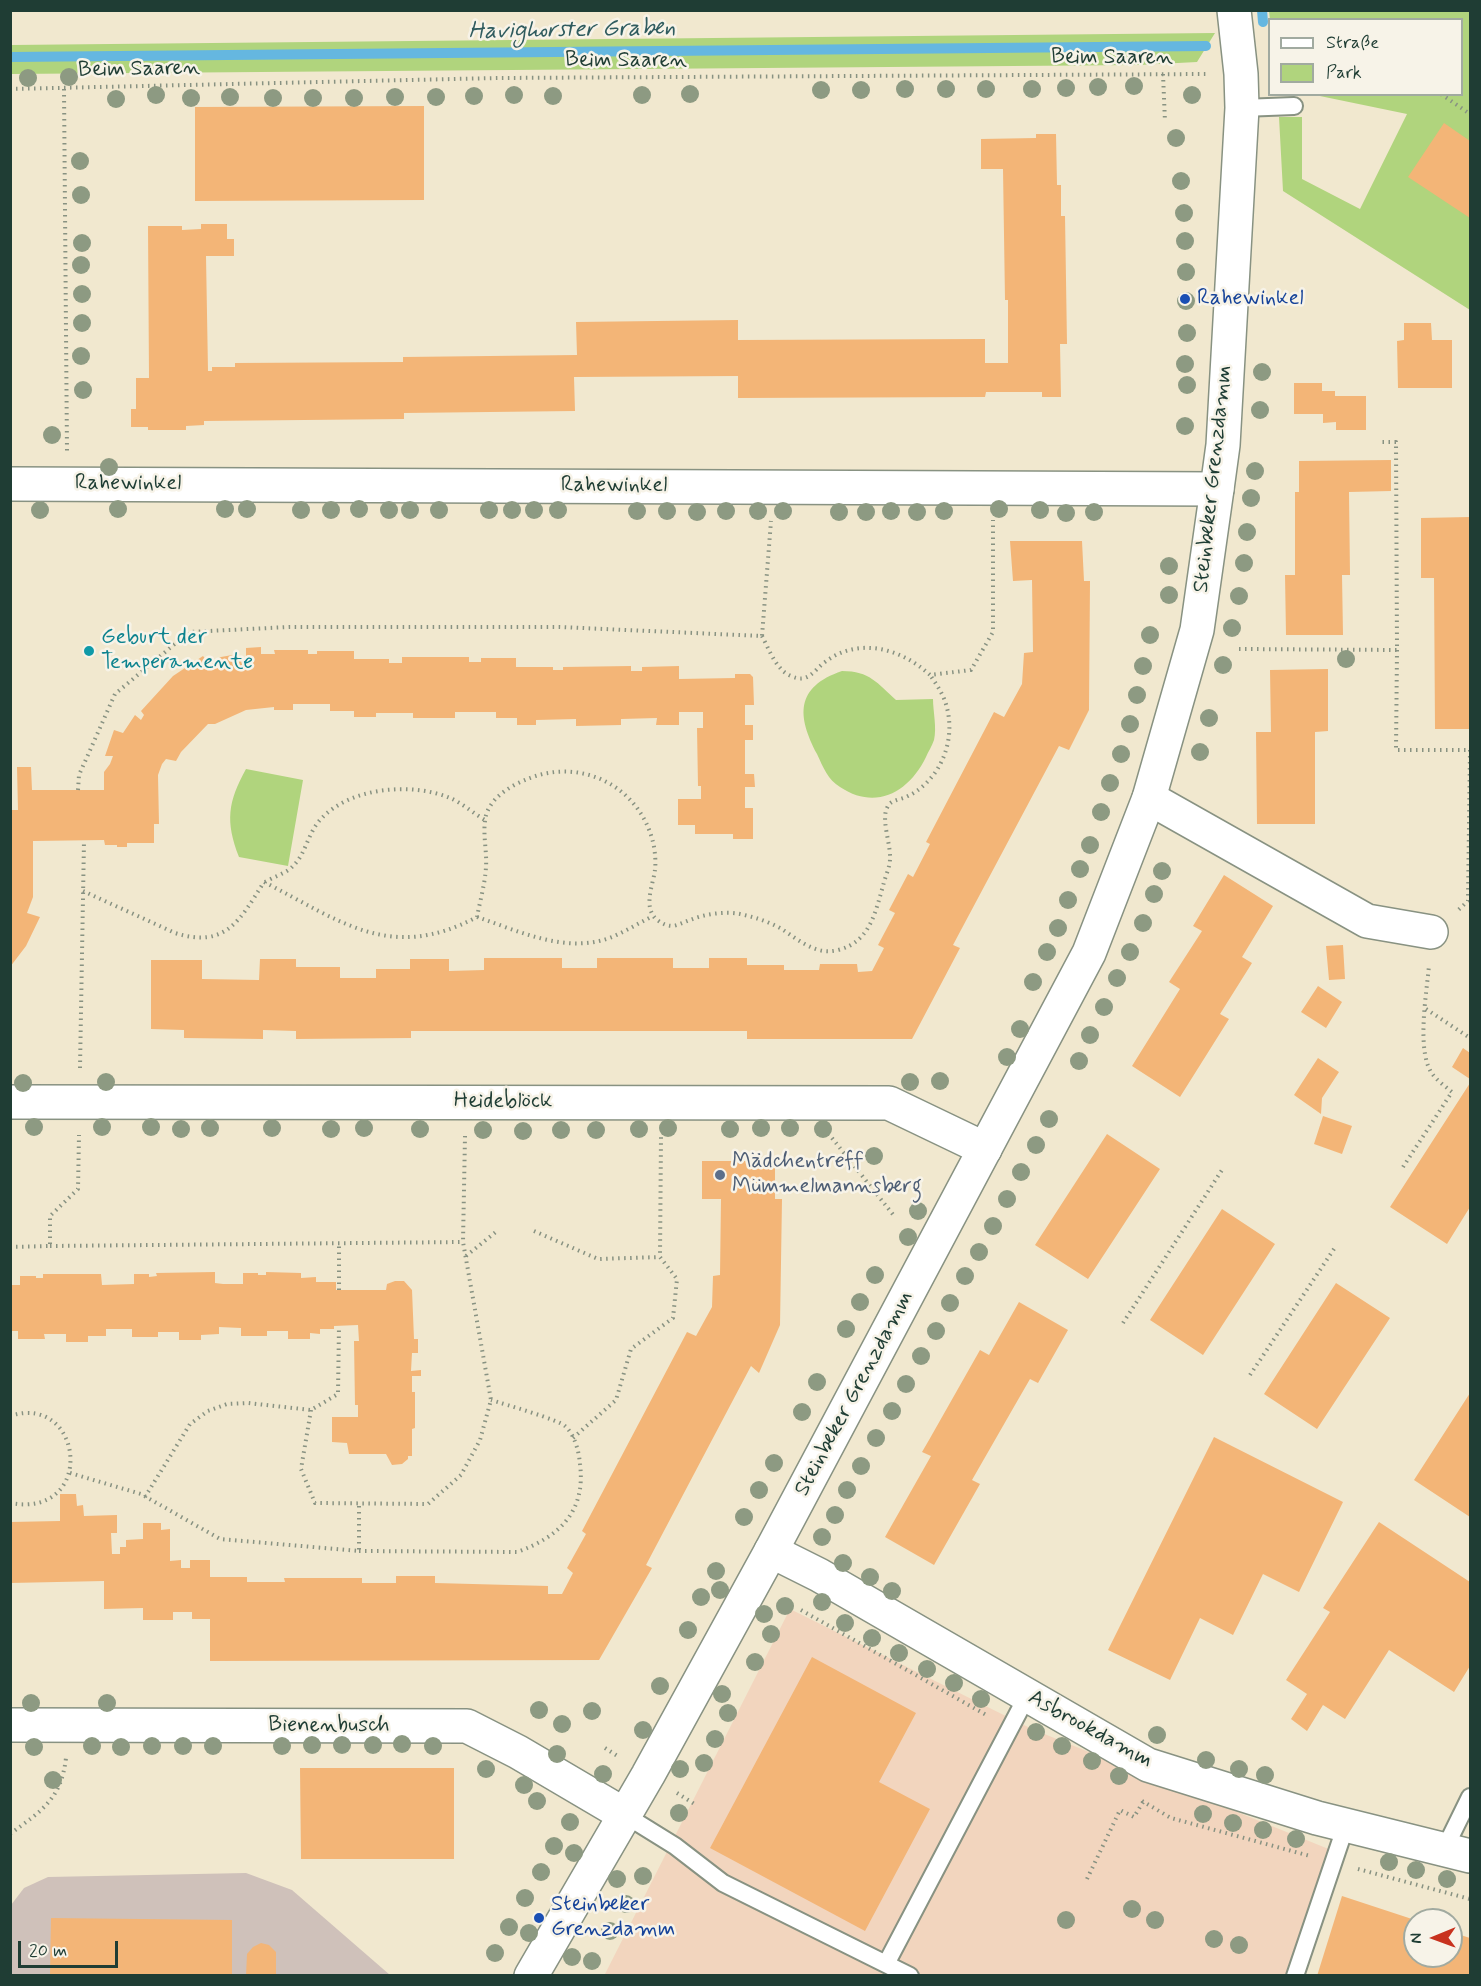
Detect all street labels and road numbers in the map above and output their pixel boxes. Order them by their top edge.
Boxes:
street label: Beim Saaren [1051,45,1173,71]
street label: Beim Saaren [565,48,687,74]
street label: Beim Saaren [78,56,200,84]
street label: Steinbeker Grenzdamm [1189,364,1239,594]
street label: Rahewinkel [75,471,181,497]
street label: Rahewinkel [561,473,667,499]
street label: Heideblöck [454,1089,552,1115]
street label: Steinbeker Grenzdamm [790,1287,920,1501]
street label: Asbrookdamm [1023,1685,1157,1775]
street label: Bienenbusch [268,1713,390,1739]

